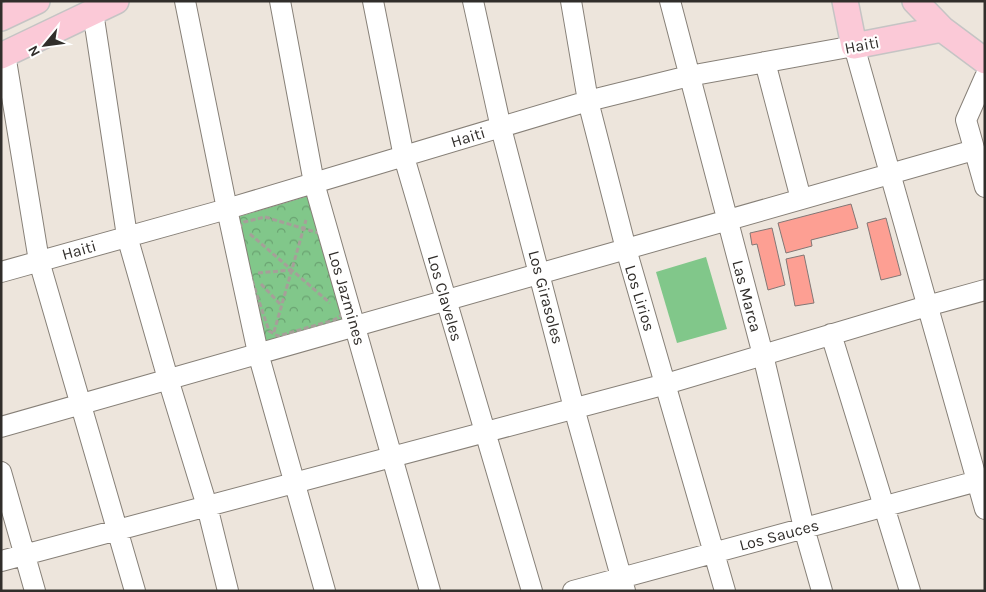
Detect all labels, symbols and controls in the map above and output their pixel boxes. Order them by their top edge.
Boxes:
north arrow [20,20,70,70]
street label: Haiti [843,32,881,58]
text: N [24,43,44,60]
street label: Haiti [448,123,488,151]
street label: Haiti [60,236,98,264]
street label: Los Girasoles [524,248,568,346]
street label: Los Jazmines [324,249,370,347]
street label: Los Claveles [424,253,466,343]
street label: Las Marca [728,258,766,334]
street label: Los Lirios [621,263,659,333]
street label: Los Sauces [737,515,821,555]

